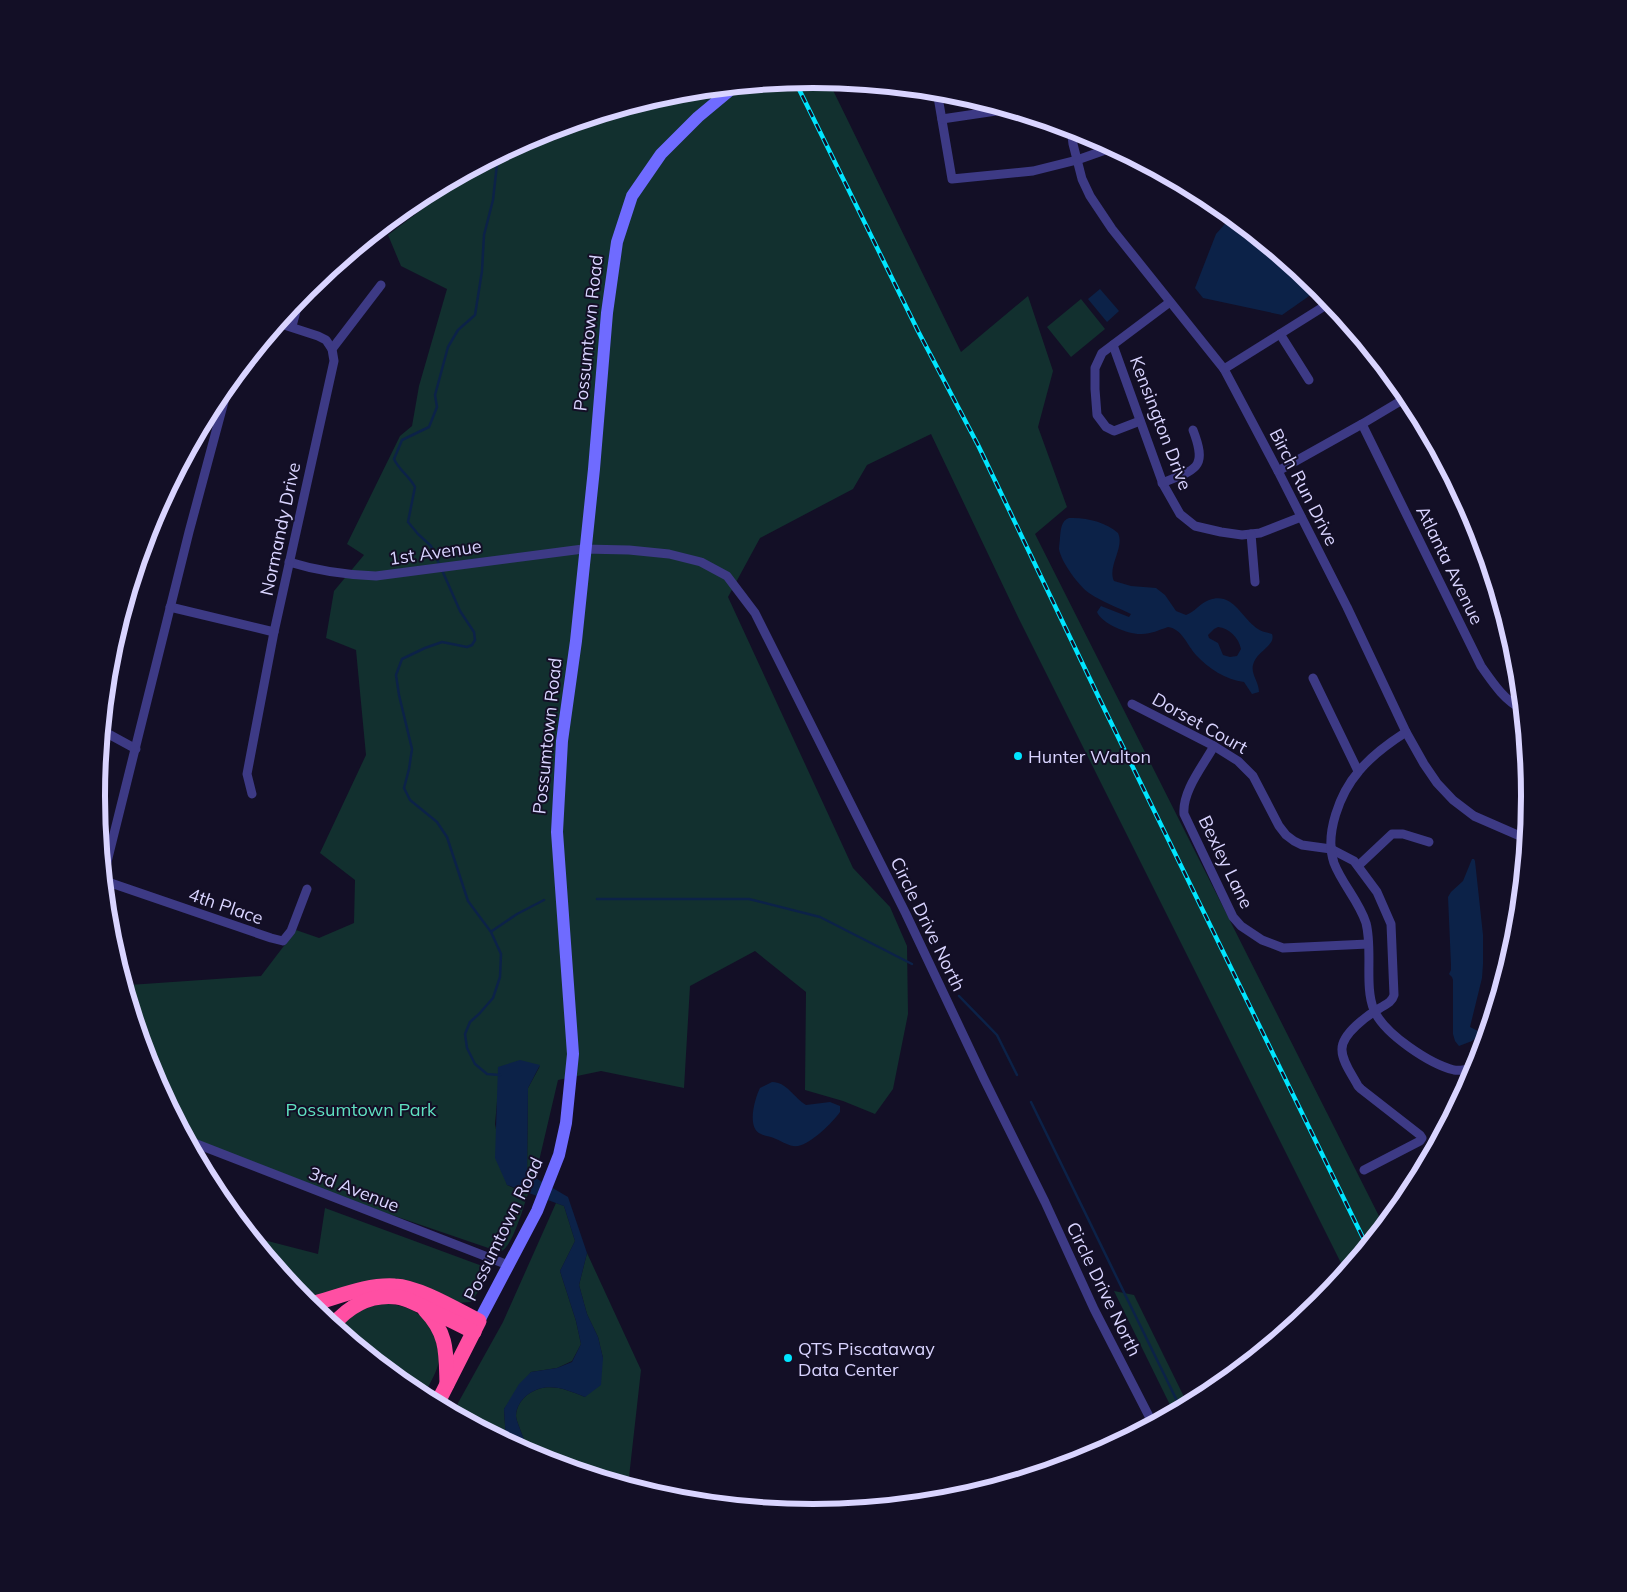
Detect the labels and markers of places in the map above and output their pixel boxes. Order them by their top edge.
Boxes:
place label: Hunter Walton [1028,745,1151,768]
marker: Hunter Walton [1012,750,1024,762]
place label: QTS Piscataway Data Center [798,1337,935,1381]
marker: QTS Piscataway Data Center [782,1352,794,1364]

